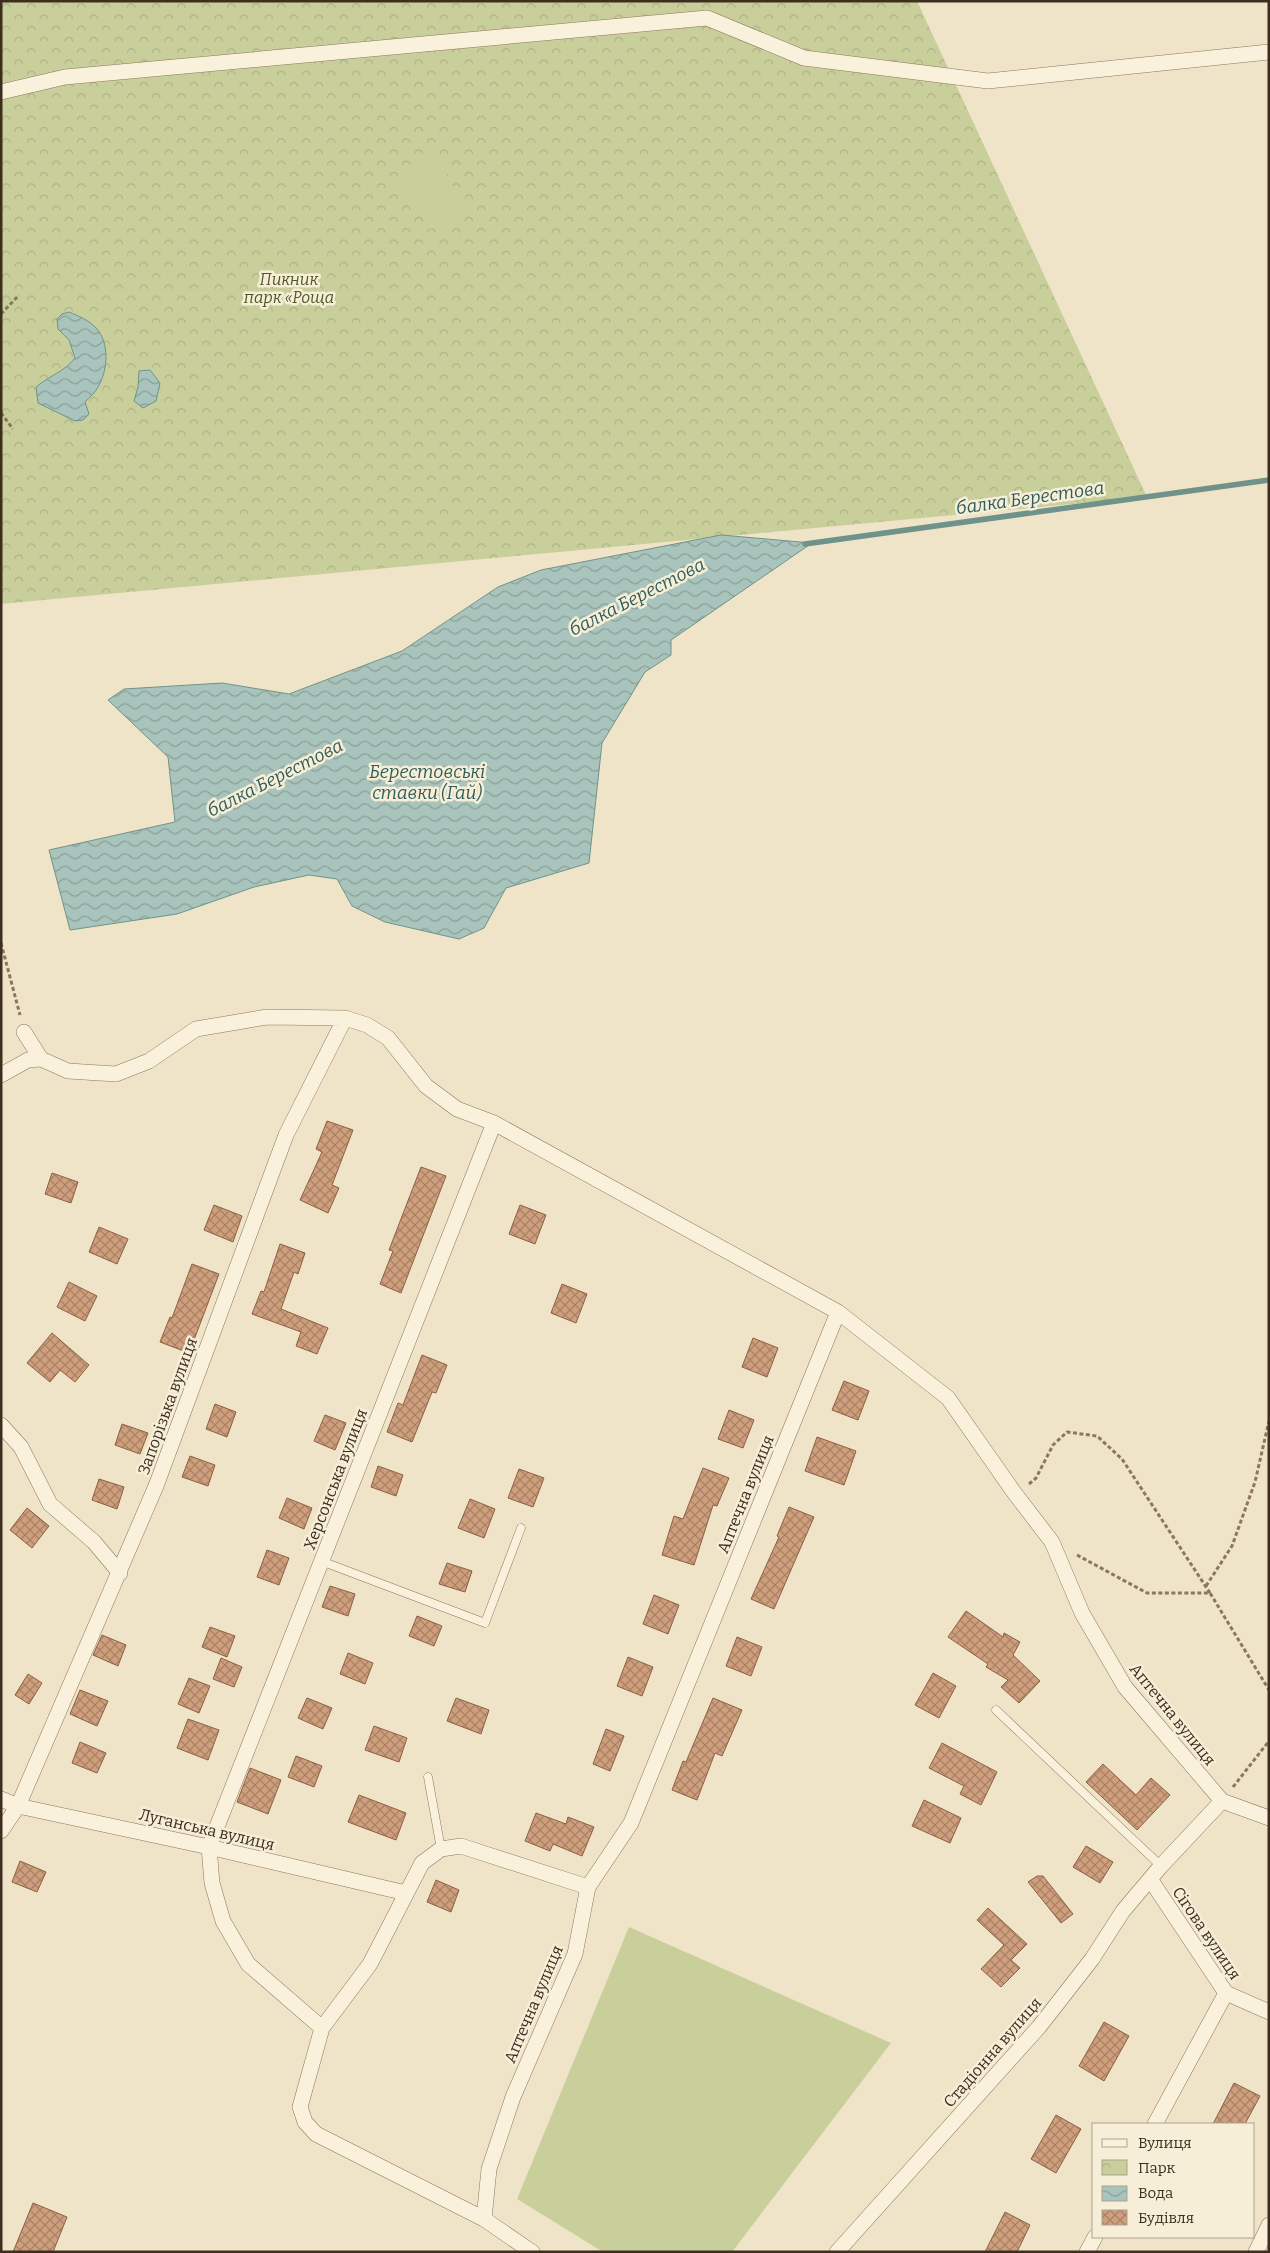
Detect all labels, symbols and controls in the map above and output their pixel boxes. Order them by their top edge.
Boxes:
park label: Пикник парк «Роща [243,270,334,307]
water label: балка Берестова [954,477,1106,519]
water label: балка Берестова [565,553,709,641]
water label: балка Берестова [203,734,347,822]
water label: Берестовські ставки (Гай) [369,761,485,804]
street label: Запорізька вулиця [134,1335,201,1477]
street label: Херсонська вулиця [300,1406,371,1552]
street label: Аптечна вулиця [713,1432,778,1556]
street label: Аптечна вулиця [1126,1659,1220,1769]
street label: Луганська вулиця [137,1805,277,1854]
street label: Сігова вулиця [1168,1883,1245,1984]
street label: Аптечна вулиця [500,1942,567,2066]
street label: Стадіонна вулиця [940,1993,1045,2111]
legend [1092,2123,1255,2238]
text: Вулиця [1138,2134,1192,2152]
text: Парк [1138,2159,1176,2177]
text: Вода [1138,2184,1173,2202]
text: Будівля [1138,2209,1194,2227]

